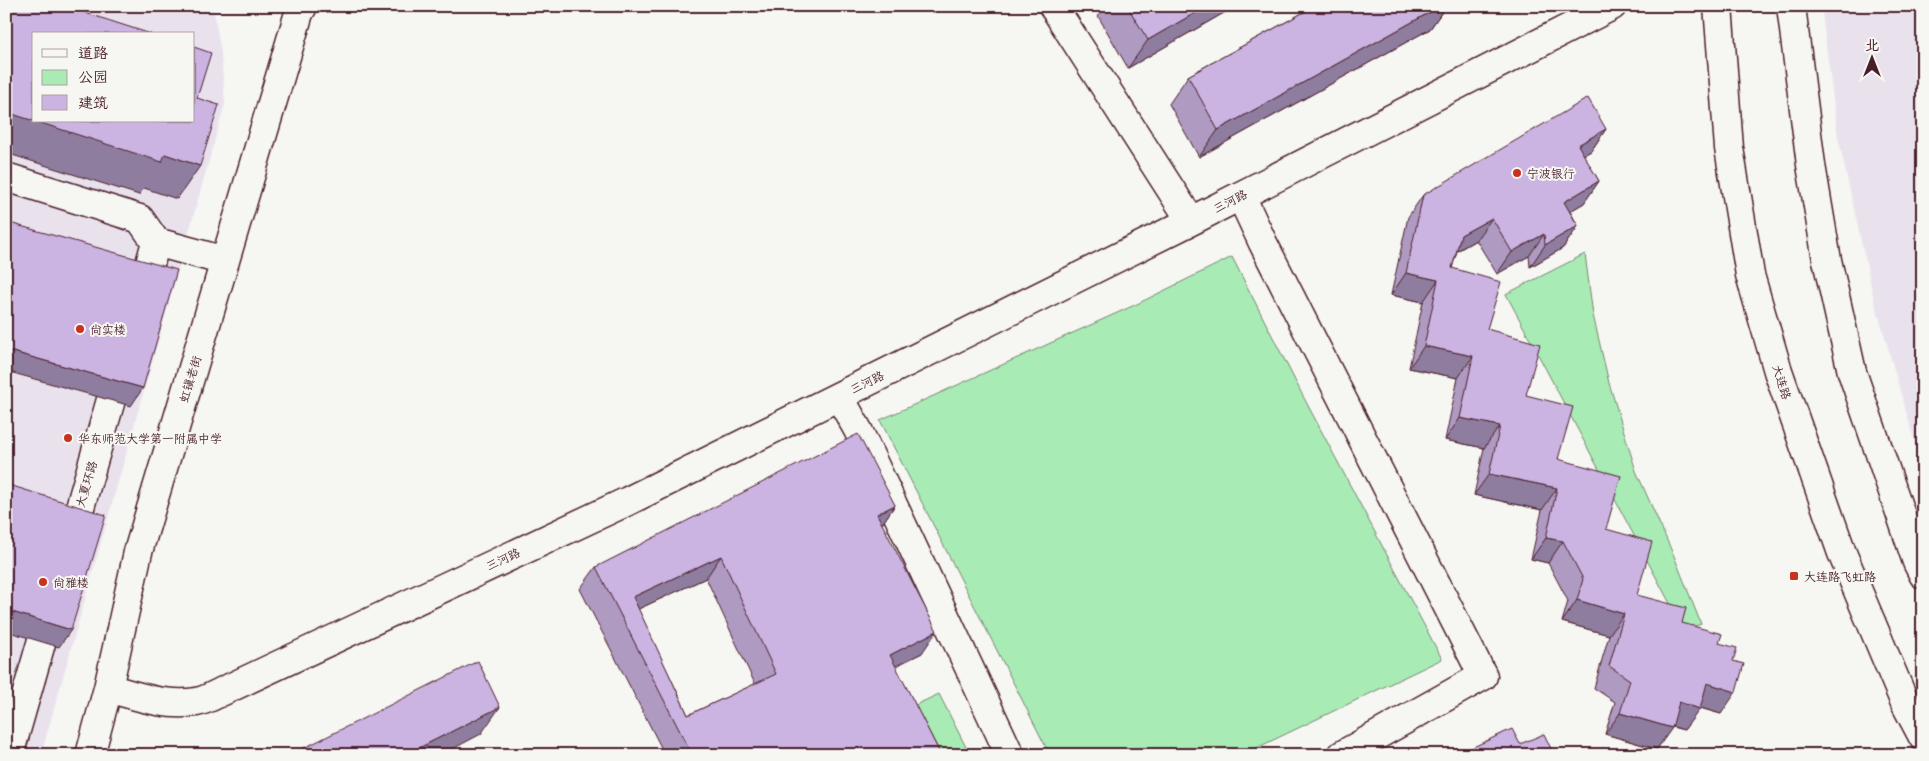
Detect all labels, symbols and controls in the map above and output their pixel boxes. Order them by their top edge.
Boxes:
legend [32,32,195,122]
north arrow [1846,32,1896,82]
text: 北 [1865,36,1879,54]
text: 道路 [78,43,108,62]
text: 公园 [78,67,108,86]
text: 建筑 [78,93,108,112]
place label: 宁波银行 [1527,166,1575,181]
marker: 宁波银行 [1511,167,1523,179]
street label: 三河路 [1211,186,1249,216]
place label: 尚实楼 [90,322,126,337]
marker: 尚实楼 [74,323,86,335]
street label: 虹镇老街 [176,354,204,404]
street label: 大连路 [1769,363,1795,401]
street label: 三河路 [848,367,886,397]
place label: 华东师范大学第一附属中学 [78,431,222,446]
marker: 华东师范大学第一附属中学 [62,432,74,444]
street label: 大夏环路 [72,459,100,509]
street label: 三河路 [484,545,522,573]
place label: 大连路飞虹路 [1804,569,1876,584]
marker: 大连路飞虹路 [1788,570,1800,582]
place label: 尚雅楼 [53,575,89,590]
marker: 尚雅楼 [37,576,49,588]

